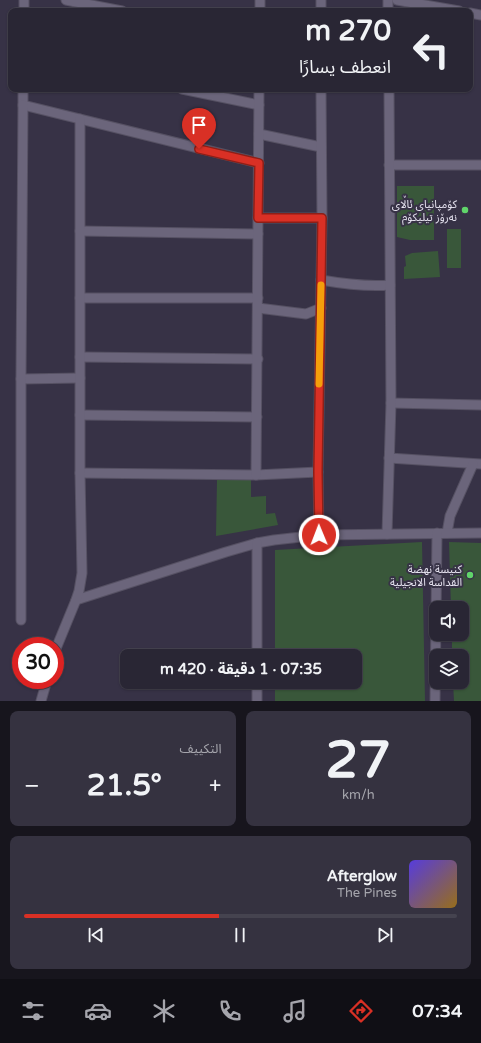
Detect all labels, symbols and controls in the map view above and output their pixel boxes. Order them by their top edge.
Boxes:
text: 270 m [305,14,391,48]
icon: left [405,24,457,76]
text: انعطف يسارًا [299,56,391,78]
pin [182,108,216,149]
icon: arrive [188,114,210,136]
place label: كۆمپانیای ئاڵای نه‌رۆز تیلیكۆم [392,195,457,225]
marker: كۆمپانیای ئاڵای نه‌رۆز تیلیكۆم [460,205,470,215]
position arrow [298,514,340,556]
place label: كنيسة نهضة القداسة الانجيلية [390,563,462,589]
marker: كنيسة نهضة القداسة الانجيلية [465,570,475,580]
map controls [429,601,469,689]
button: sound [429,601,469,641]
speed limit sign: 30 [12,637,64,689]
button: layers [429,649,469,689]
text: 07:35 · 1 دقيقة · 420 m [160,660,322,678]
text: 27 [326,729,391,792]
text: التكييف [180,741,222,757]
text: 21.5° [87,767,162,804]
text: − [24,773,40,799]
text: + [209,773,221,799]
text: km/h [342,787,375,803]
text: Afterglow [327,867,397,885]
text: The Pines [337,885,397,901]
icon: previous [85,924,107,946]
icon: pause [229,924,251,946]
icon: next [374,924,396,946]
icon: filters [19,997,47,1025]
icon: car [84,997,112,1025]
icon: climate [150,997,178,1025]
icon: phone [216,997,244,1025]
icon: music [281,997,309,1025]
icon: directions [347,997,375,1025]
text: 07:34 [412,1000,462,1022]

